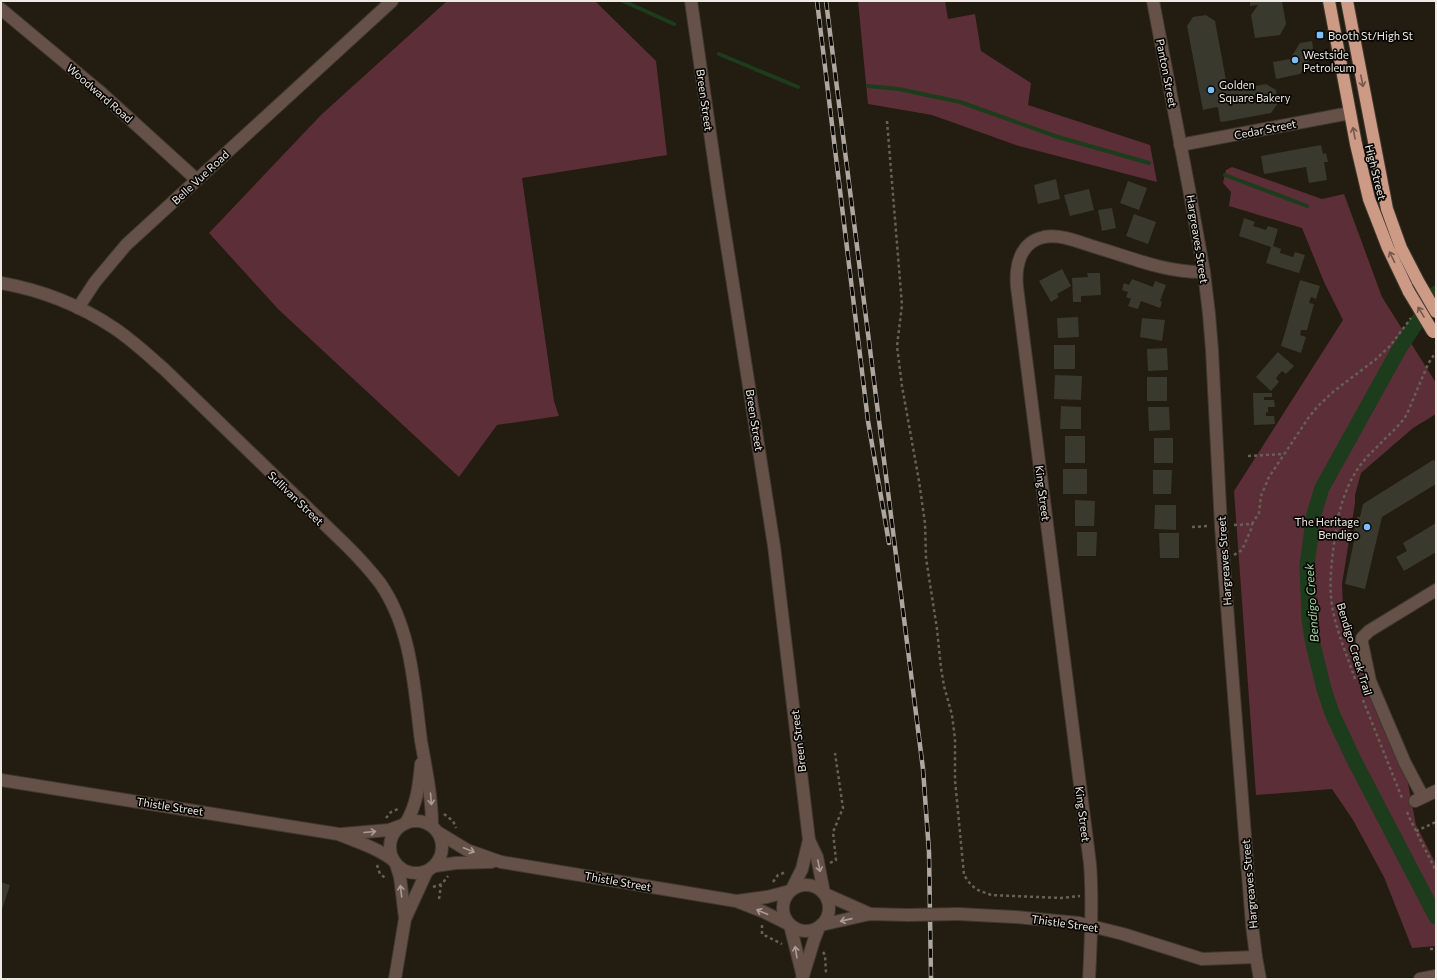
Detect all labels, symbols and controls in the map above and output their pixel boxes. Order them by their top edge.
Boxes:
place label: Booth St/High St [1328,29,1414,42]
marker: Booth St/High St [1315,30,1325,40]
street label: Panton Street [1154,38,1180,109]
place label: Westside Petroleum [1303,48,1355,74]
marker: Westside Petroleum [1290,55,1300,65]
street label: Woodward Road [65,61,135,125]
street label: Breen Street [694,68,716,132]
one-way arrow [1359,74,1367,87]
place label: Golden Square Bakery [1219,78,1291,104]
marker: Golden Square Bakery [1206,85,1216,95]
street label: Cedar Street [1233,117,1298,141]
one-way arrow [1349,127,1357,140]
street label: High Street [1363,143,1389,201]
street label: Belle Vue Road [169,147,231,207]
street label: Hargreaves Street [1185,194,1211,285]
one-way arrow [1388,251,1395,263]
one-way arrow [1417,306,1425,318]
street label: Breen Street [744,388,766,452]
street label: King Street [1033,465,1053,522]
street label: Sullivan Street [266,468,327,528]
street label: Hargreaves Street [1214,515,1234,606]
place label: The Heritage Bendigo [1295,515,1359,541]
marker: The Heritage Bendigo [1362,522,1372,532]
water label: Bendigo Creek [1301,563,1321,643]
street label: Bendigo Creek Trail [1335,601,1375,697]
street label: Breen Street [788,709,808,773]
street label: King Street [1073,786,1093,843]
one-way arrow [427,792,435,805]
street label: Thistle Street [136,794,205,818]
one-way arrow [363,829,376,836]
street label: Hargreaves Street [1239,838,1259,929]
one-way arrow [462,847,474,854]
one-way arrow [815,859,823,872]
street label: Thistle Street [584,869,653,893]
one-way arrow [398,885,405,898]
one-way arrow [757,908,769,915]
street label: Thistle Street [1031,912,1100,934]
one-way arrow [839,916,852,924]
one-way arrow [792,945,800,958]

